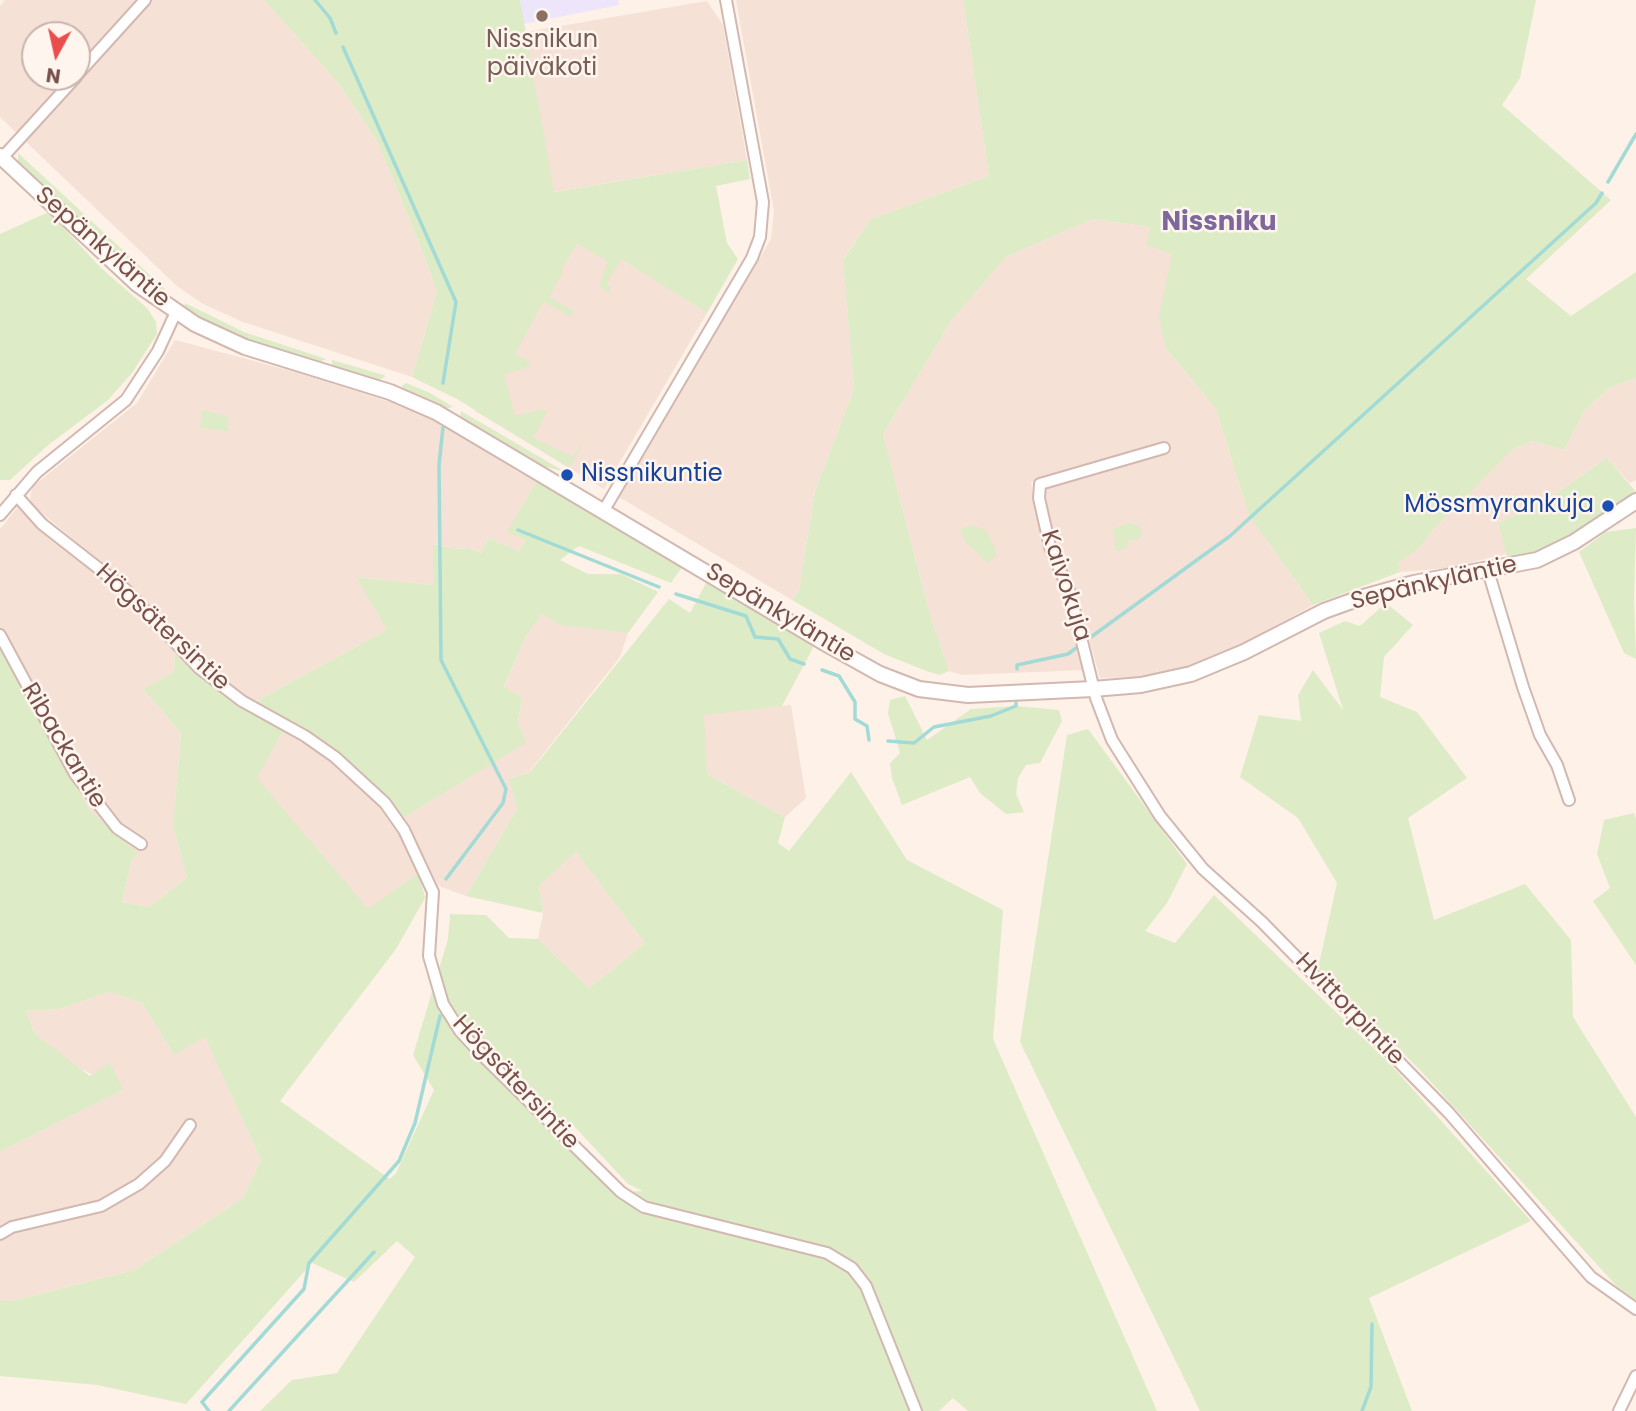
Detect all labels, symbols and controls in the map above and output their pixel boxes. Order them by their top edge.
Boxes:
marker: Nissnikun päiväkoti [534,8,550,24]
north arrow [21,21,91,91]
place label: Nissnikun päiväkoti [486,27,598,83]
text: N [44,61,62,90]
street label: Sepänkyläntie [29,181,175,315]
district label: Nissniku [1161,207,1277,239]
place label: Nissnikuntie [581,461,723,489]
marker: Nissnikuntie [559,467,575,483]
place label: Mössmyrankuja [1404,492,1594,520]
marker: Mössmyrankuja [1600,498,1616,514]
street label: Kaivokuja [1034,527,1096,645]
street label: Sepänkyläntie [1348,551,1520,617]
street label: Sepänkyläntie [700,558,860,670]
street label: Högsätersintie [89,559,235,697]
street label: Ribackantie [14,678,112,814]
street label: Hvittorpintie [1288,948,1410,1072]
street label: Högsätersintie [446,1010,584,1156]

